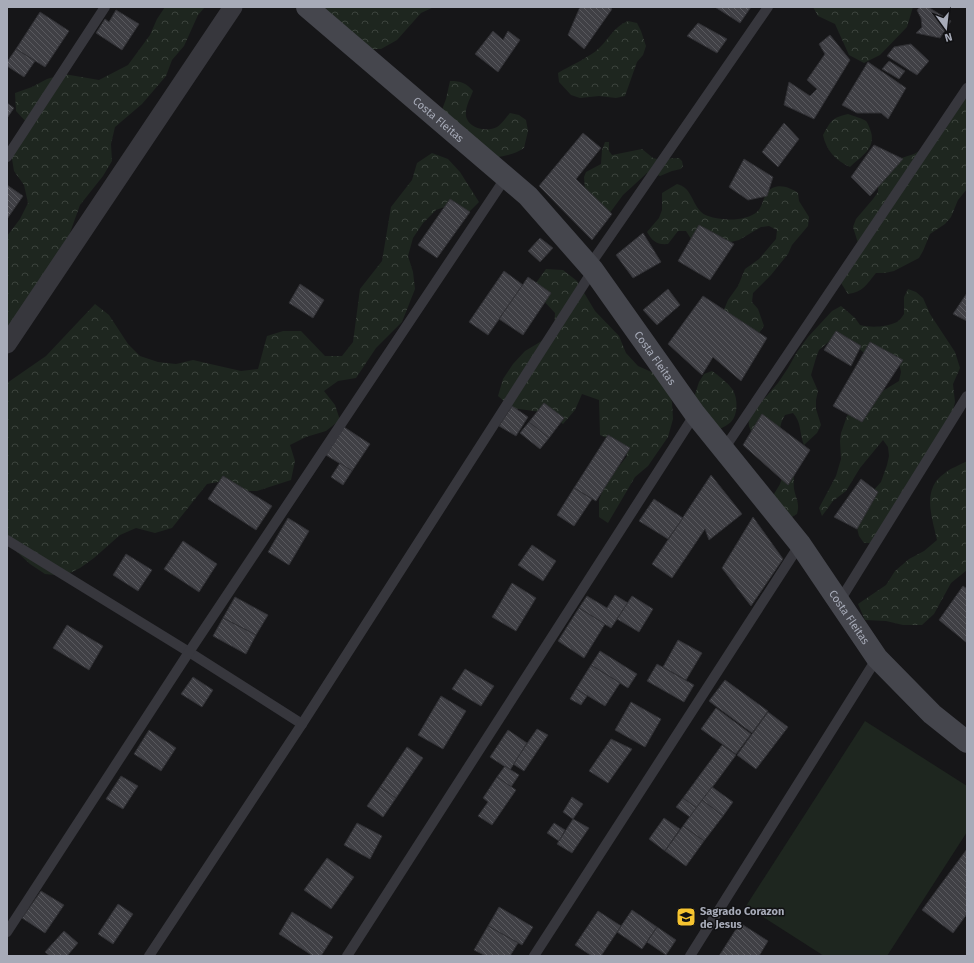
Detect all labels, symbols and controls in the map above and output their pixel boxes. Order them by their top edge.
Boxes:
north arrow [926,8,966,48]
text: N [943,30,954,44]
street label: Costa Fleitas [410,94,467,145]
street label: Costa Fleitas [632,328,679,387]
street label: Costa Fleitas [826,587,872,647]
place label: Sagrado Corazon de Jesus [700,905,784,931]
school or university icon: Sagrado Corazon de Jesus [675,906,697,928]

